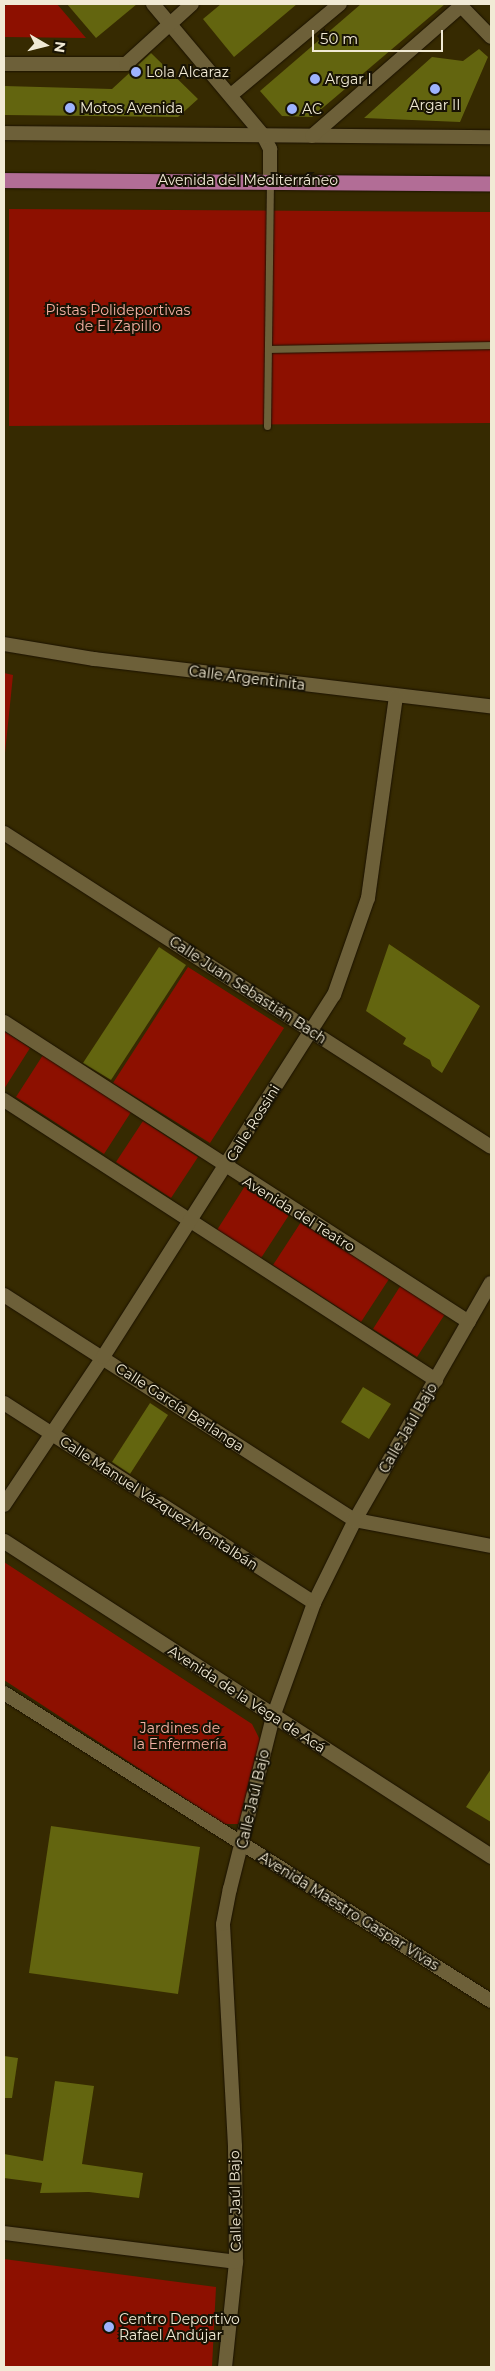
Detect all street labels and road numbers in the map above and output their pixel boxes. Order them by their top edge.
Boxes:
street label: Avenida del Mediterráneo [158,172,338,188]
street label: Calle Argentinita [188,663,306,693]
street label: Calle Juan Sebastián Bach [166,933,330,1047]
street label: Calle Rossini [223,1082,283,1164]
street label: Avenida del Teatro [240,1173,358,1255]
street label: Calle García Berlanga [113,1359,247,1455]
street label: Calle Jaúl Bajo [375,1380,441,1476]
street label: Calle Manuel Vázquez Montalbán [57,1433,261,1573]
street label: Avenida de la Vega de Acá [165,1642,329,1756]
street label: Calle Jaúl Bajo [233,1748,273,1850]
street label: Avenida Maestro Gaspar Vivas [256,1848,442,1974]
street label: Calle Jaúl Bajo [226,2150,244,2252]

